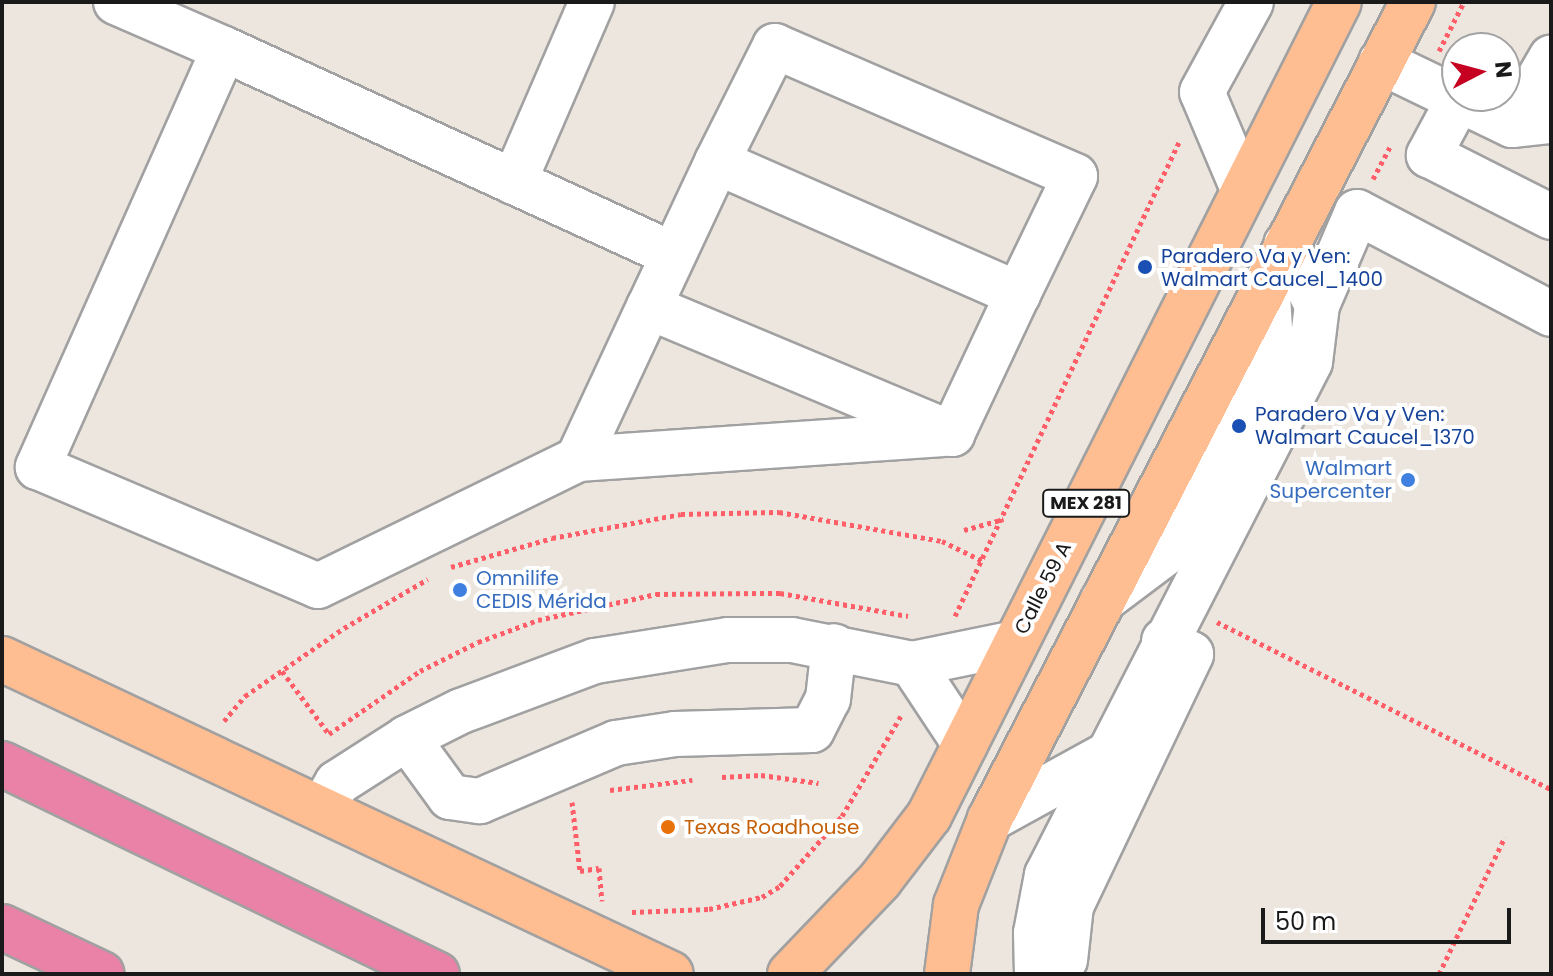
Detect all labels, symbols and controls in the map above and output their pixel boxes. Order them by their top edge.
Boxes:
north arrow [1441,32,1521,112]
text: N [1487,60,1520,79]
place label: Paradero Va y Ven: Walmart Caucel_1400 [1161,244,1383,291]
marker: Paradero Va y Ven: Walmart Caucel_1400 [1136,258,1154,276]
place label: Paradero Va y Ven: Walmart Caucel_1370 [1255,402,1475,449]
marker: Paradero Va y Ven: Walmart Caucel_1370 [1230,417,1248,435]
place label: Walmart Supercenter [1270,456,1392,503]
marker: Walmart Supercenter [1399,471,1417,489]
road number: MEX 281 [1042,489,1130,517]
street label: Calle 59 A [1009,538,1077,638]
place label: Omnilife CEDIS Mérida [476,566,607,613]
marker: Omnilife CEDIS Mérida [451,581,469,599]
place label: Texas Roadhouse [684,815,859,839]
marker: Texas Roadhouse [659,818,677,836]
scale bar [1265,892,1515,942]
text: 50 m [1275,905,1336,938]

